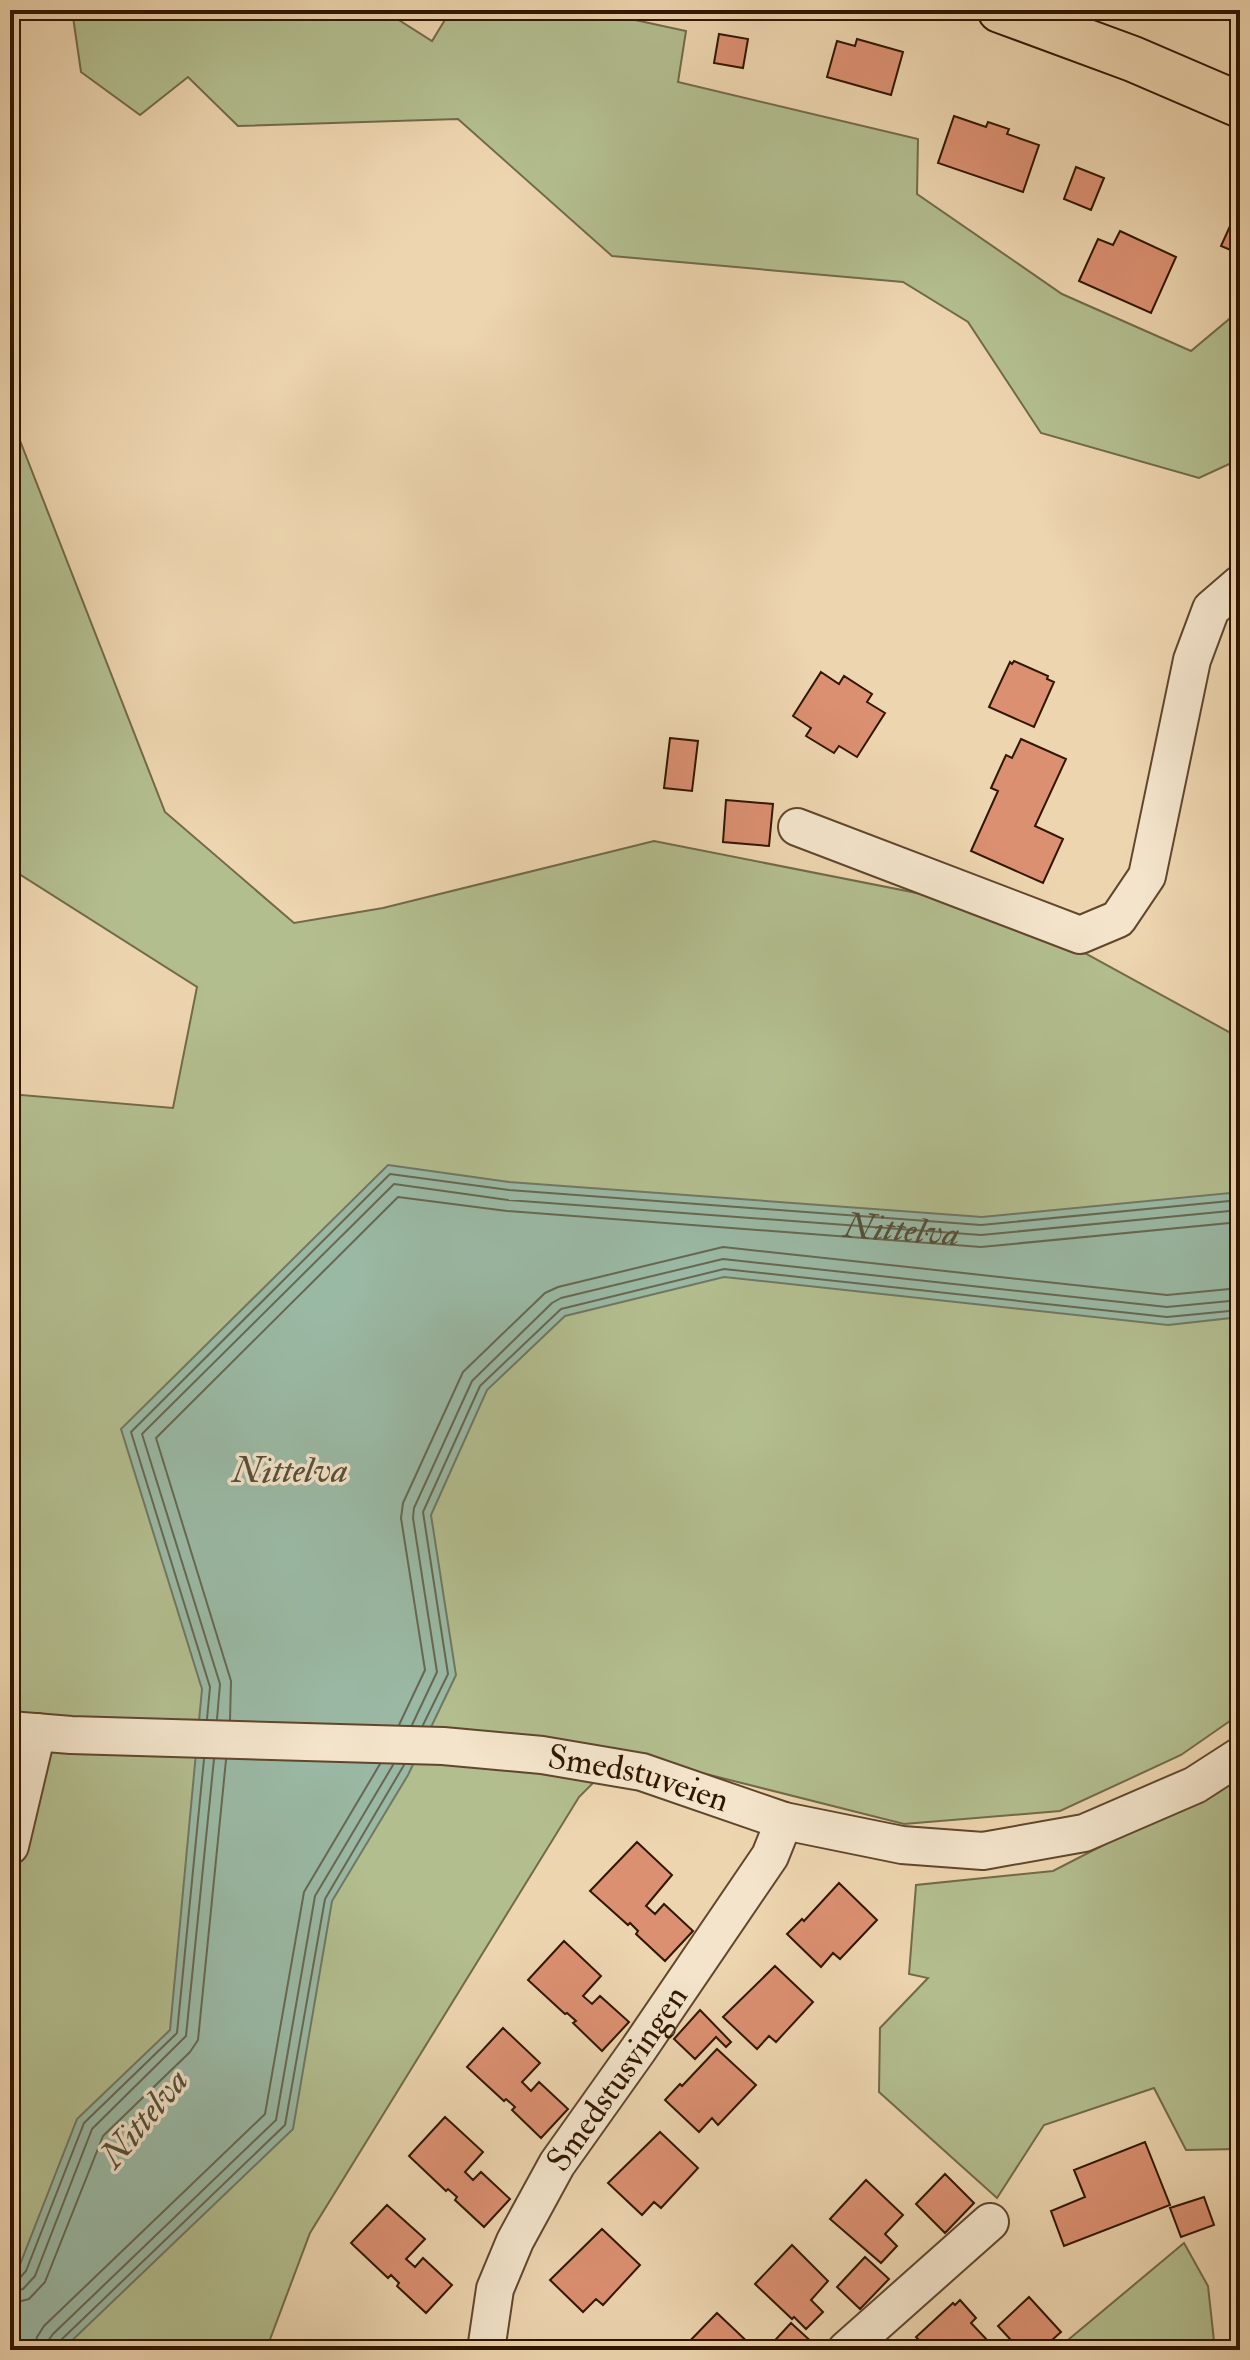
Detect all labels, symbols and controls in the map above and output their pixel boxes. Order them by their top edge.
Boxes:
water label: Nittelva [840,1202,961,1256]
water label: Nittelva [230,1448,348,1493]
street label: Smedstuveien [545,1735,735,1822]
street label: Smedstusvingen [537,1977,697,2180]
water label: Nittelva [88,2059,198,2178]

